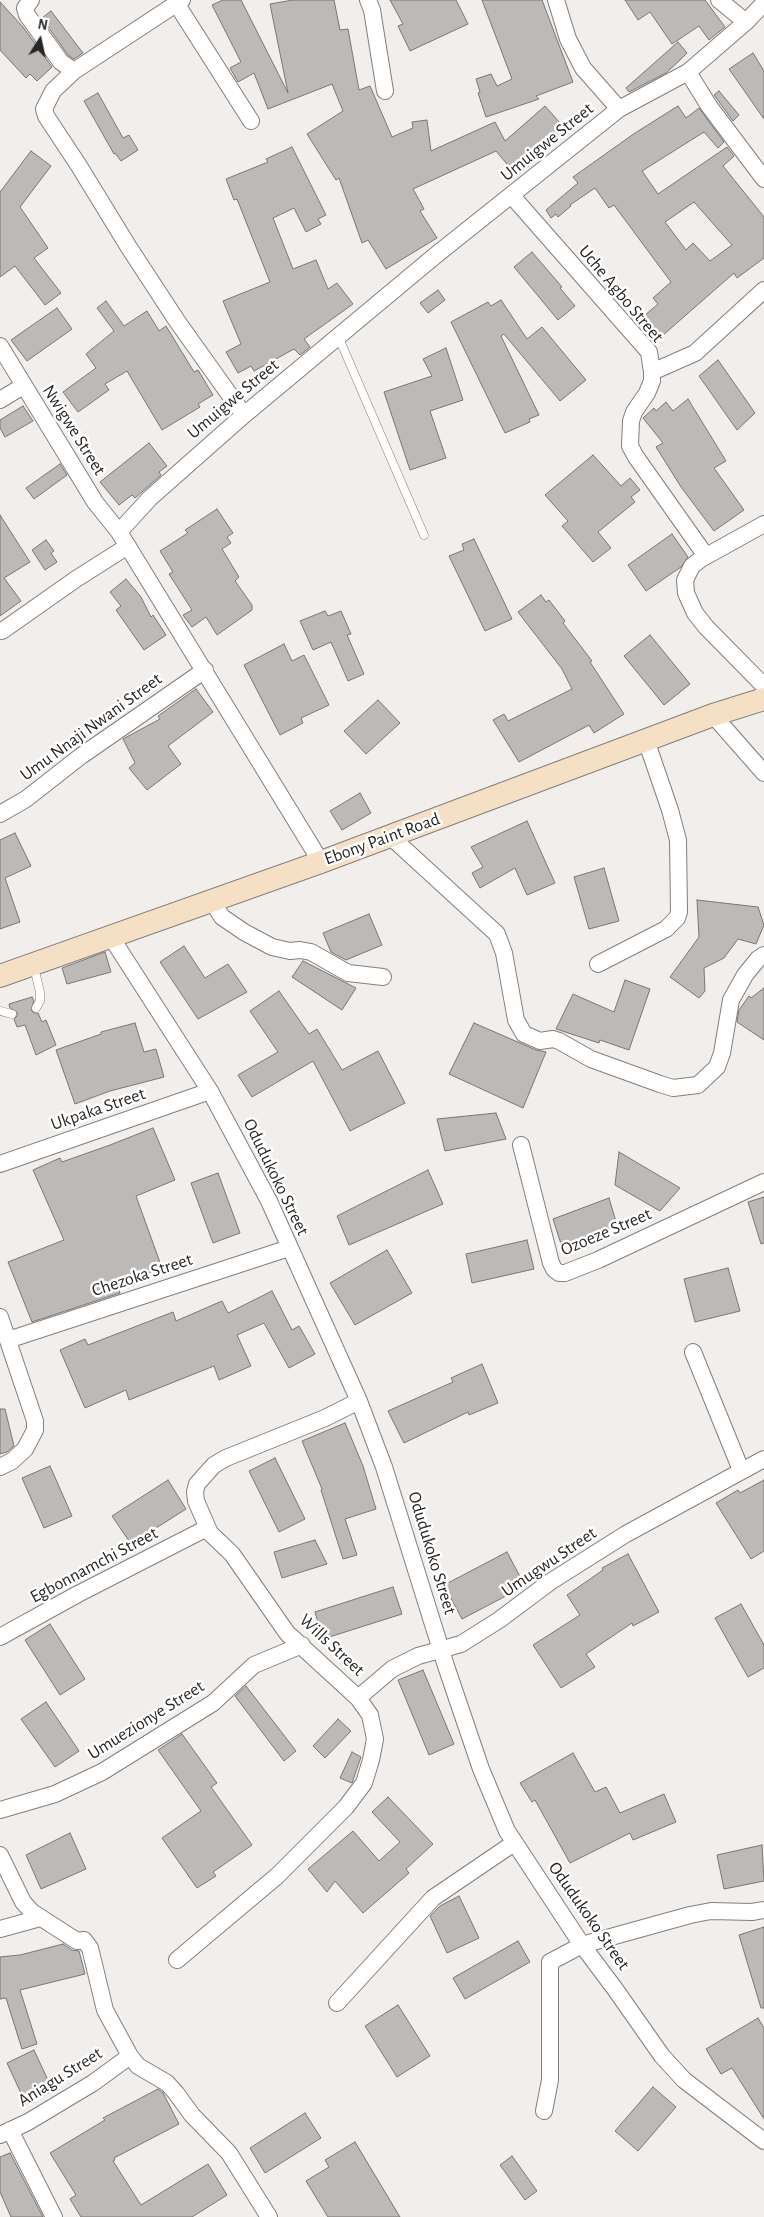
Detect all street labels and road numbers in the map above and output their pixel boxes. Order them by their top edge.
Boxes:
street label: Umuigwe Street [496,98,598,186]
street label: Uche Agbo Street [574,241,668,347]
street label: Umuigwe Street [183,354,283,444]
street label: Nwigwe Street [38,381,110,479]
street label: Umu Nnaji Nwani Street [16,668,166,786]
street label: Ebony Paint Road [321,808,443,870]
street label: Ukpaka Street [48,1083,148,1135]
street label: Odudukoko Street [238,1115,314,1239]
street label: Ozoeze Street [557,1203,655,1261]
street label: Chezoka Street [89,1249,195,1301]
street label: Odudukoko Street [403,1489,461,1617]
street label: Egbonnamchi Street [26,1522,162,1608]
street label: Umugwu Street [497,1522,601,1602]
street label: Wills Street [295,1609,369,1681]
street label: Umuezionye Street [84,1676,208,1764]
street label: Odudukoko Street [544,1858,634,1974]
street label: Aniagu Street [14,2043,106,2111]

